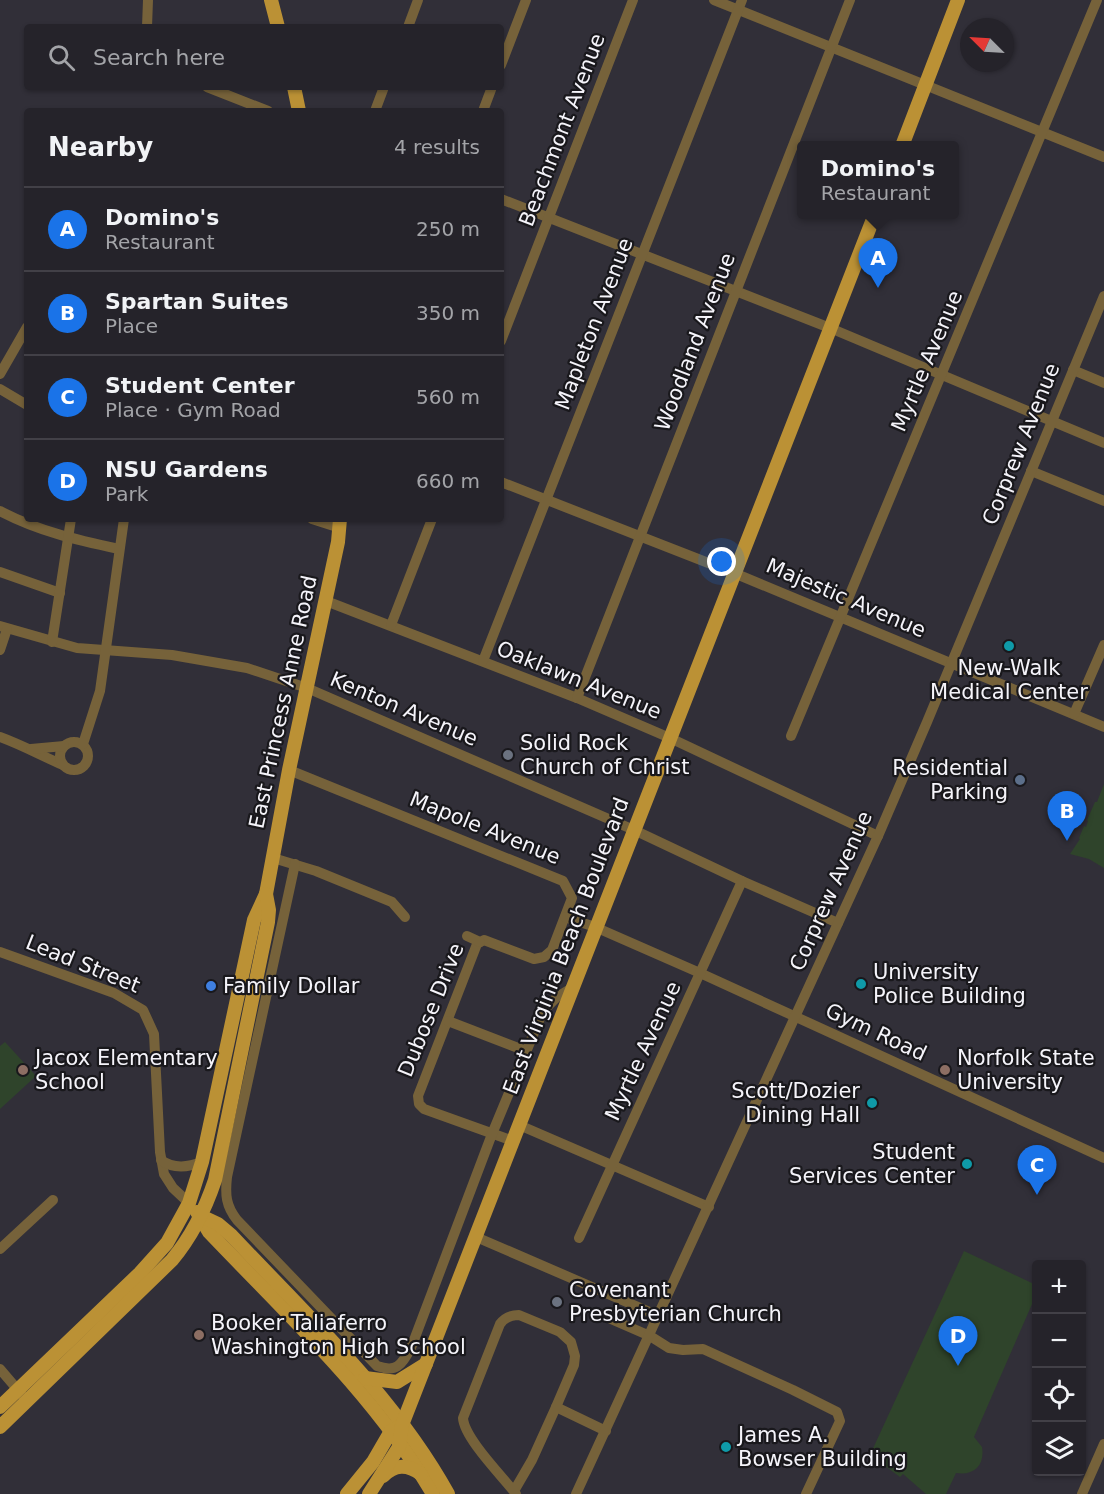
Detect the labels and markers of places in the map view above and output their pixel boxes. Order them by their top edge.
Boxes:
pin: A [858,238,898,288]
marker: New-Walk Medical Center [1002,639,1016,653]
place label: New-Walk Medical Center [930,656,1088,704]
place label: Solid Rock Church of Christ [520,731,690,779]
marker: Solid Rock Church of Christ [501,748,515,762]
place label: Residential Parking [892,756,1008,804]
marker: Residential Parking [1013,773,1027,787]
pin: B [1048,792,1086,841]
place label: University Police Building [873,960,1026,1008]
place label: Family Dollar [223,974,360,998]
marker: University Police Building [854,977,868,991]
marker: Family Dollar [204,979,218,993]
place label: Jacox Elementary School [33,1046,218,1094]
place label: Norfolk State University [957,1046,1095,1094]
marker: Jacox Elementary School [16,1063,30,1077]
marker: Norfolk State University [938,1063,952,1077]
place label: Scott/Dozier Dining Hall [731,1079,860,1127]
marker: Scott/Dozier Dining Hall [865,1096,879,1110]
place label: Student Services Center [789,1140,955,1188]
pin: C [1018,1146,1056,1195]
marker: Student Services Center [960,1157,974,1171]
place label: Covenant Presbyterian Church [569,1278,782,1326]
marker: Covenant Presbyterian Church [550,1295,564,1309]
place label: Booker Taliaferro Washington High School [211,1311,466,1359]
pin: D [938,1316,978,1366]
marker: Booker Taliaferro Washington High School [192,1328,206,1342]
place label: James A. Bowser Building [736,1423,907,1471]
marker: James A. Bowser Building [719,1440,733,1454]

